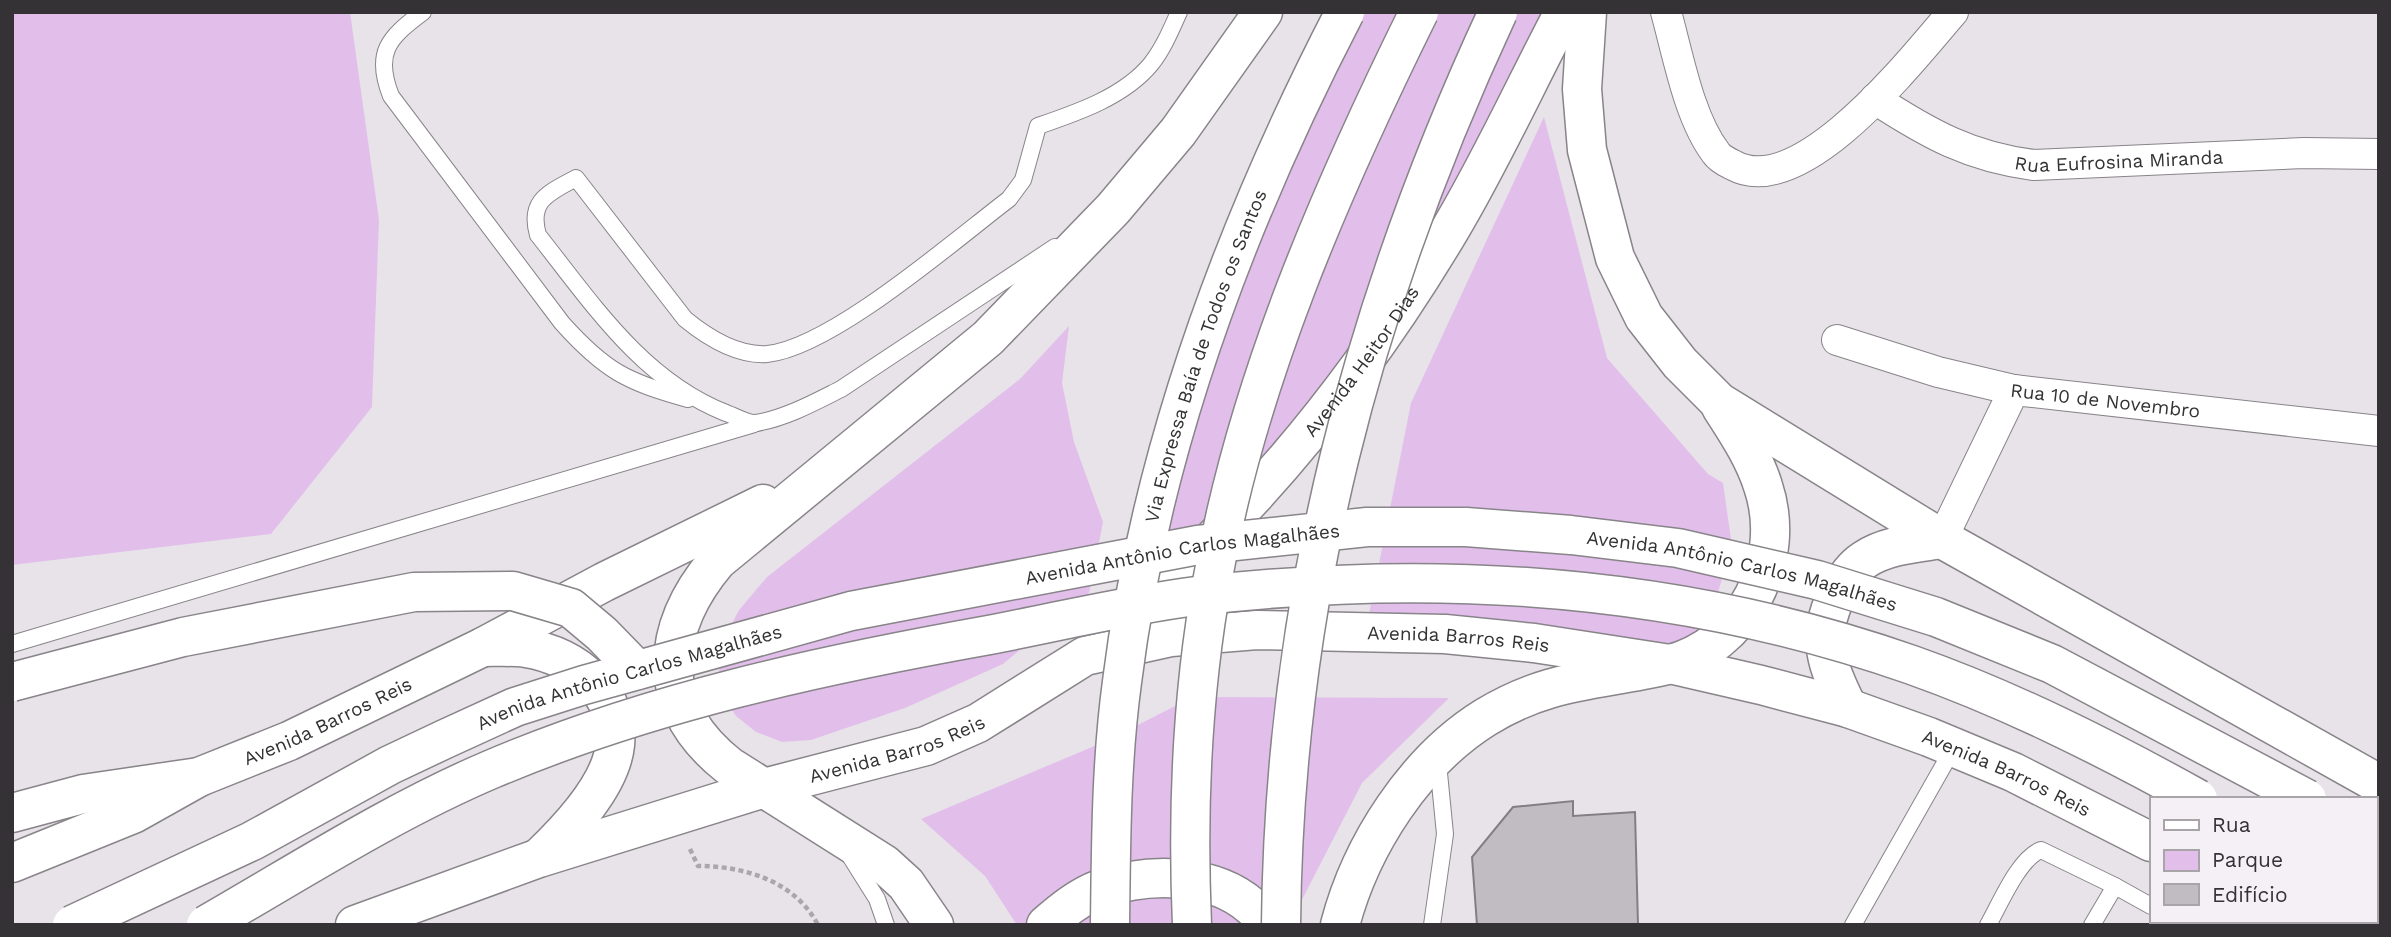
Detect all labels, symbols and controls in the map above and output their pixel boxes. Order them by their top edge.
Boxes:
street label: Rua Eufrosina Miranda [2013,146,2224,178]
street label: Via Expressa Baía de Todos os Santos [1140,186,1272,525]
street label: Avenida Heitor Dias [1299,282,1424,441]
street label: Rua 10 de Novembro [2009,379,2201,423]
street label: Avenida Antônio Carlos Magalhães [1023,519,1341,590]
street label: Avenida Antônio Carlos Magalhães [1585,526,1900,616]
street label: Avenida Antônio Carlos Magalhães [473,620,785,735]
street label: Avenida Barros Reis [1367,621,1551,657]
street label: Avenida Barros Reis [240,672,416,770]
street label: Avenida Barros Reis [807,711,989,788]
street label: Avenida Barros Reis [1919,725,2094,821]
legend [2150,797,2377,923]
text: Rua [2212,812,2251,837]
text: Parque [2212,847,2283,872]
text: Edifício [2212,882,2288,907]

